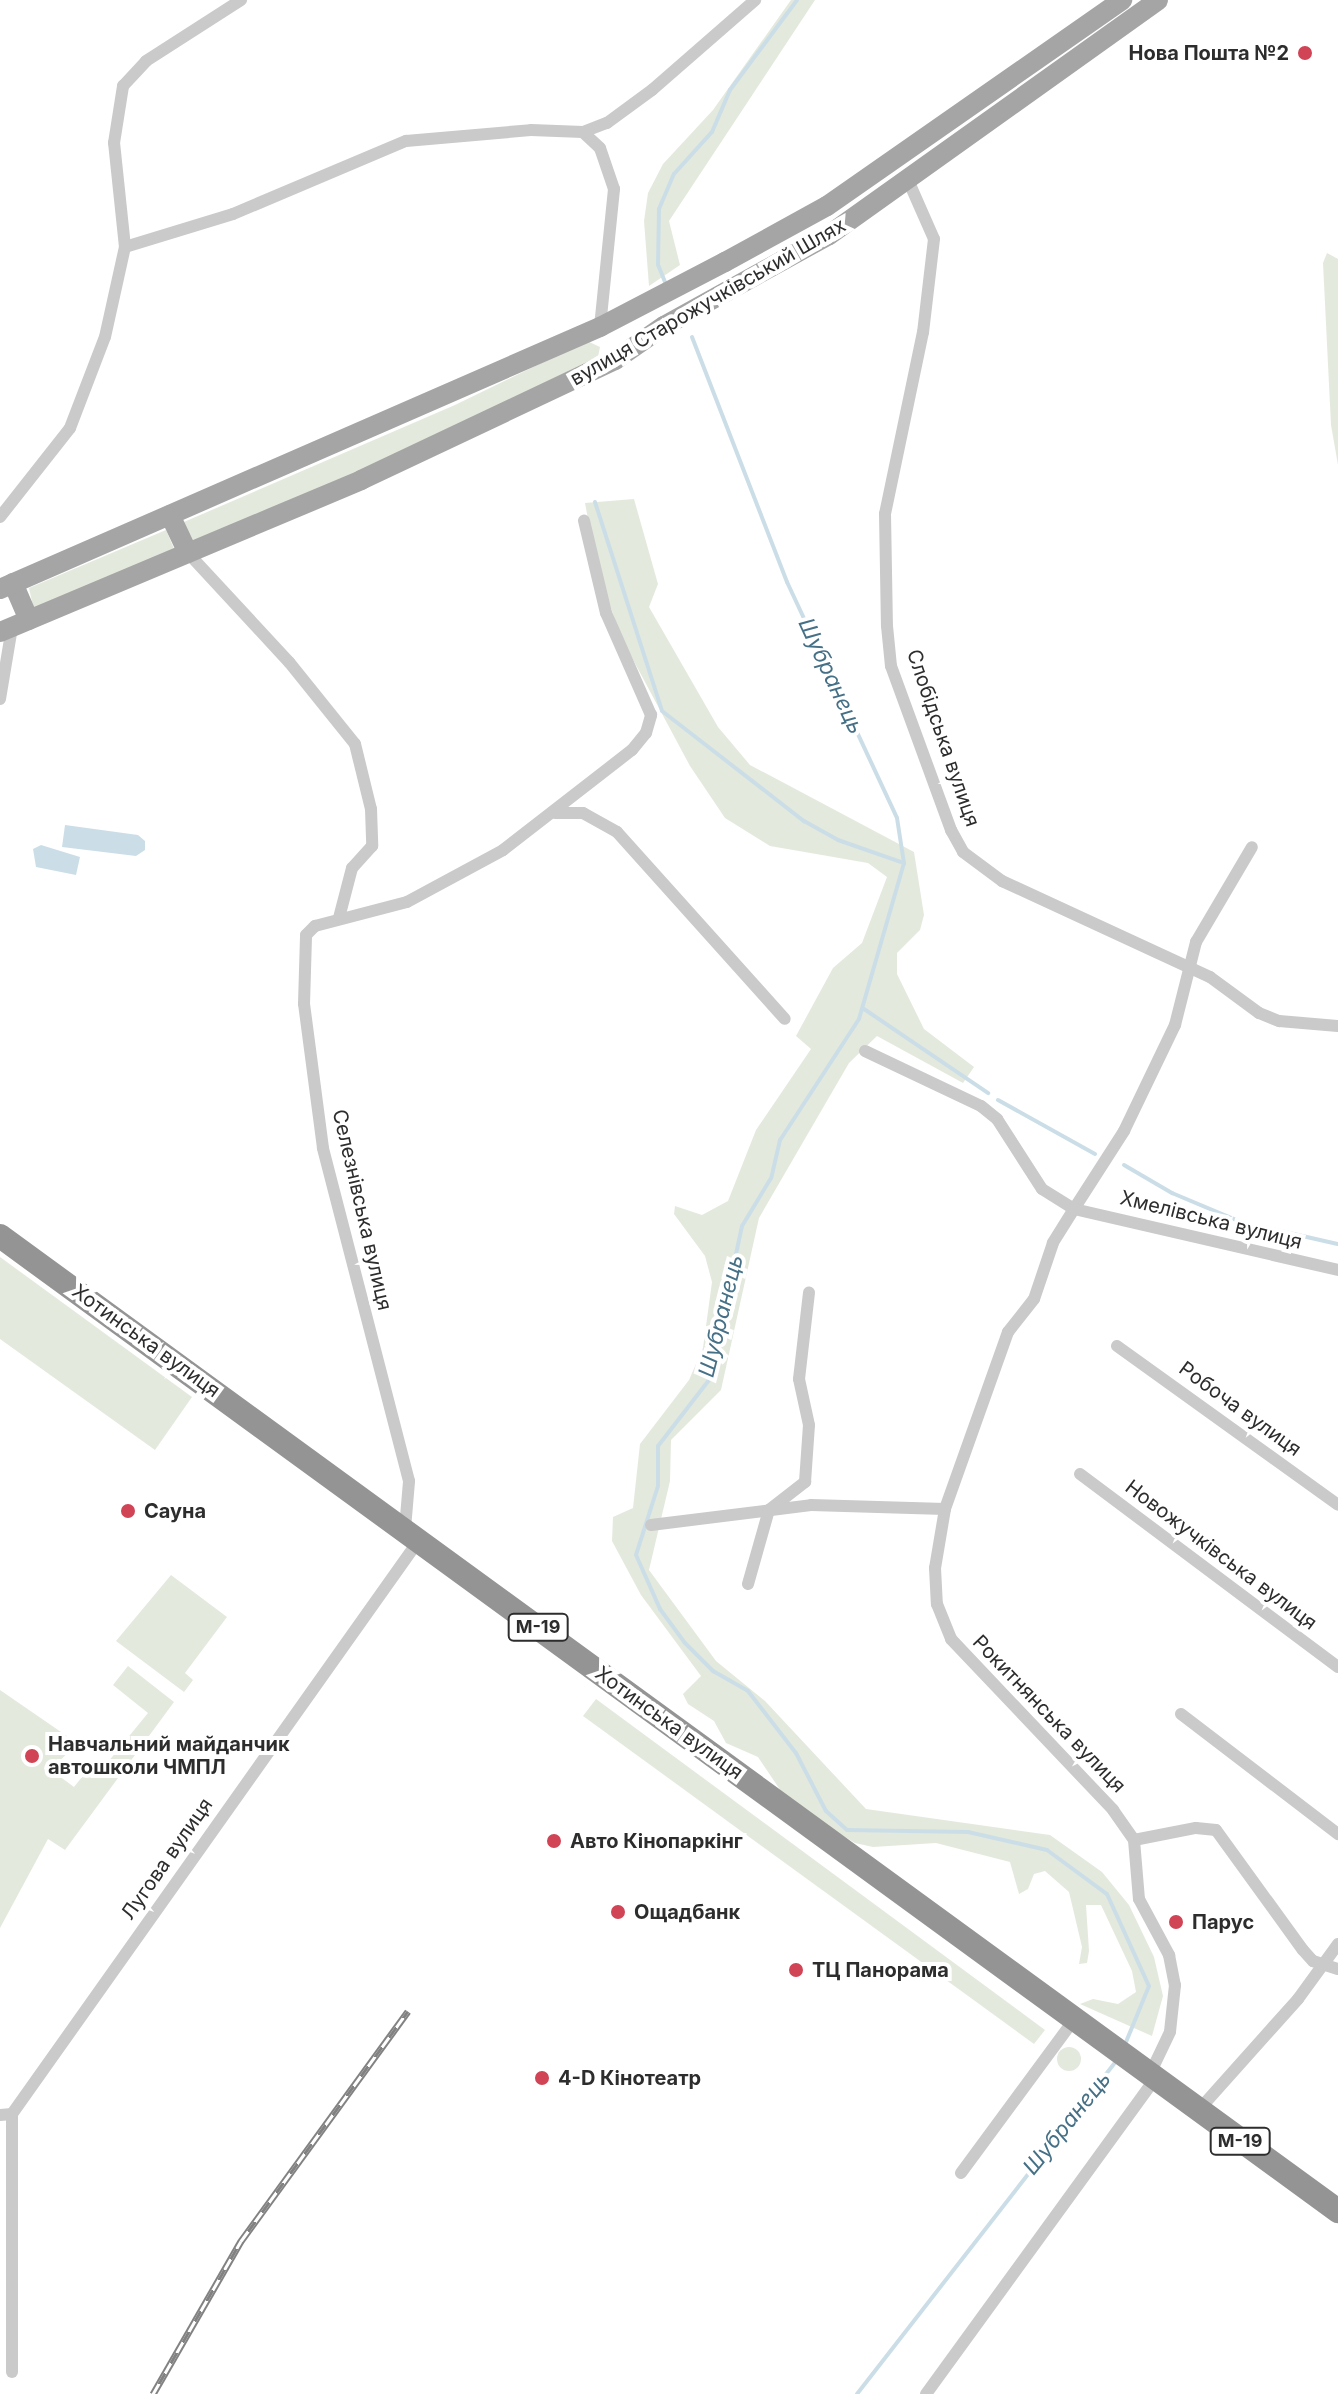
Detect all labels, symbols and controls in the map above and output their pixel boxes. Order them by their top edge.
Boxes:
place label: Нова Пошта №2 [1129,41,1289,65]
marker: Нова Пошта №2 [1296,44,1314,62]
street label: вулиця Старожучківський Шлях [566,213,850,391]
water label: Шубранець [793,614,869,738]
street label: Слобідська вулиця [901,646,985,830]
street label: Селезнівська вулиця [327,1107,397,1313]
street label: Хмелівська вулиця [1118,1186,1304,1254]
water label: Шубранець [693,1252,749,1380]
street label: Хотинська вулиця [67,1279,225,1403]
street label: Робоча вулиця [1174,1357,1306,1461]
street label: Новожучківська вулиця [1120,1475,1322,1635]
place label: Сауна [144,1499,206,1523]
marker: Сауна [119,1502,137,1520]
road number: М-19 [506,1613,570,1641]
street label: Рокитнянська вулиця [967,1630,1131,1798]
street label: Хотинська вулиця [590,1661,748,1785]
place label: Навчальний майданчик автошколи ЧМПЛ [48,1732,290,1779]
marker: Навчальний майданчик автошколи ЧМПЛ [23,1747,41,1765]
street label: Лугова вулиця [116,1794,218,1924]
place label: Авто Кінопаркінг [570,1829,743,1853]
marker: Авто Кінопаркінг [545,1832,563,1850]
place label: Ощадбанк [634,1900,740,1924]
marker: Ощадбанк [609,1903,627,1921]
place label: Парус [1192,1910,1254,1934]
marker: Парус [1167,1913,1185,1931]
place label: ТЦ Панорама [812,1958,949,1982]
marker: ТЦ Панорама [787,1961,805,1979]
place label: 4-D Кінотеатр [558,2066,701,2090]
water label: Шубранець [1017,2066,1117,2180]
marker: 4-D Кінотеатр [533,2069,551,2087]
road number: М-19 [1208,2127,1272,2155]

